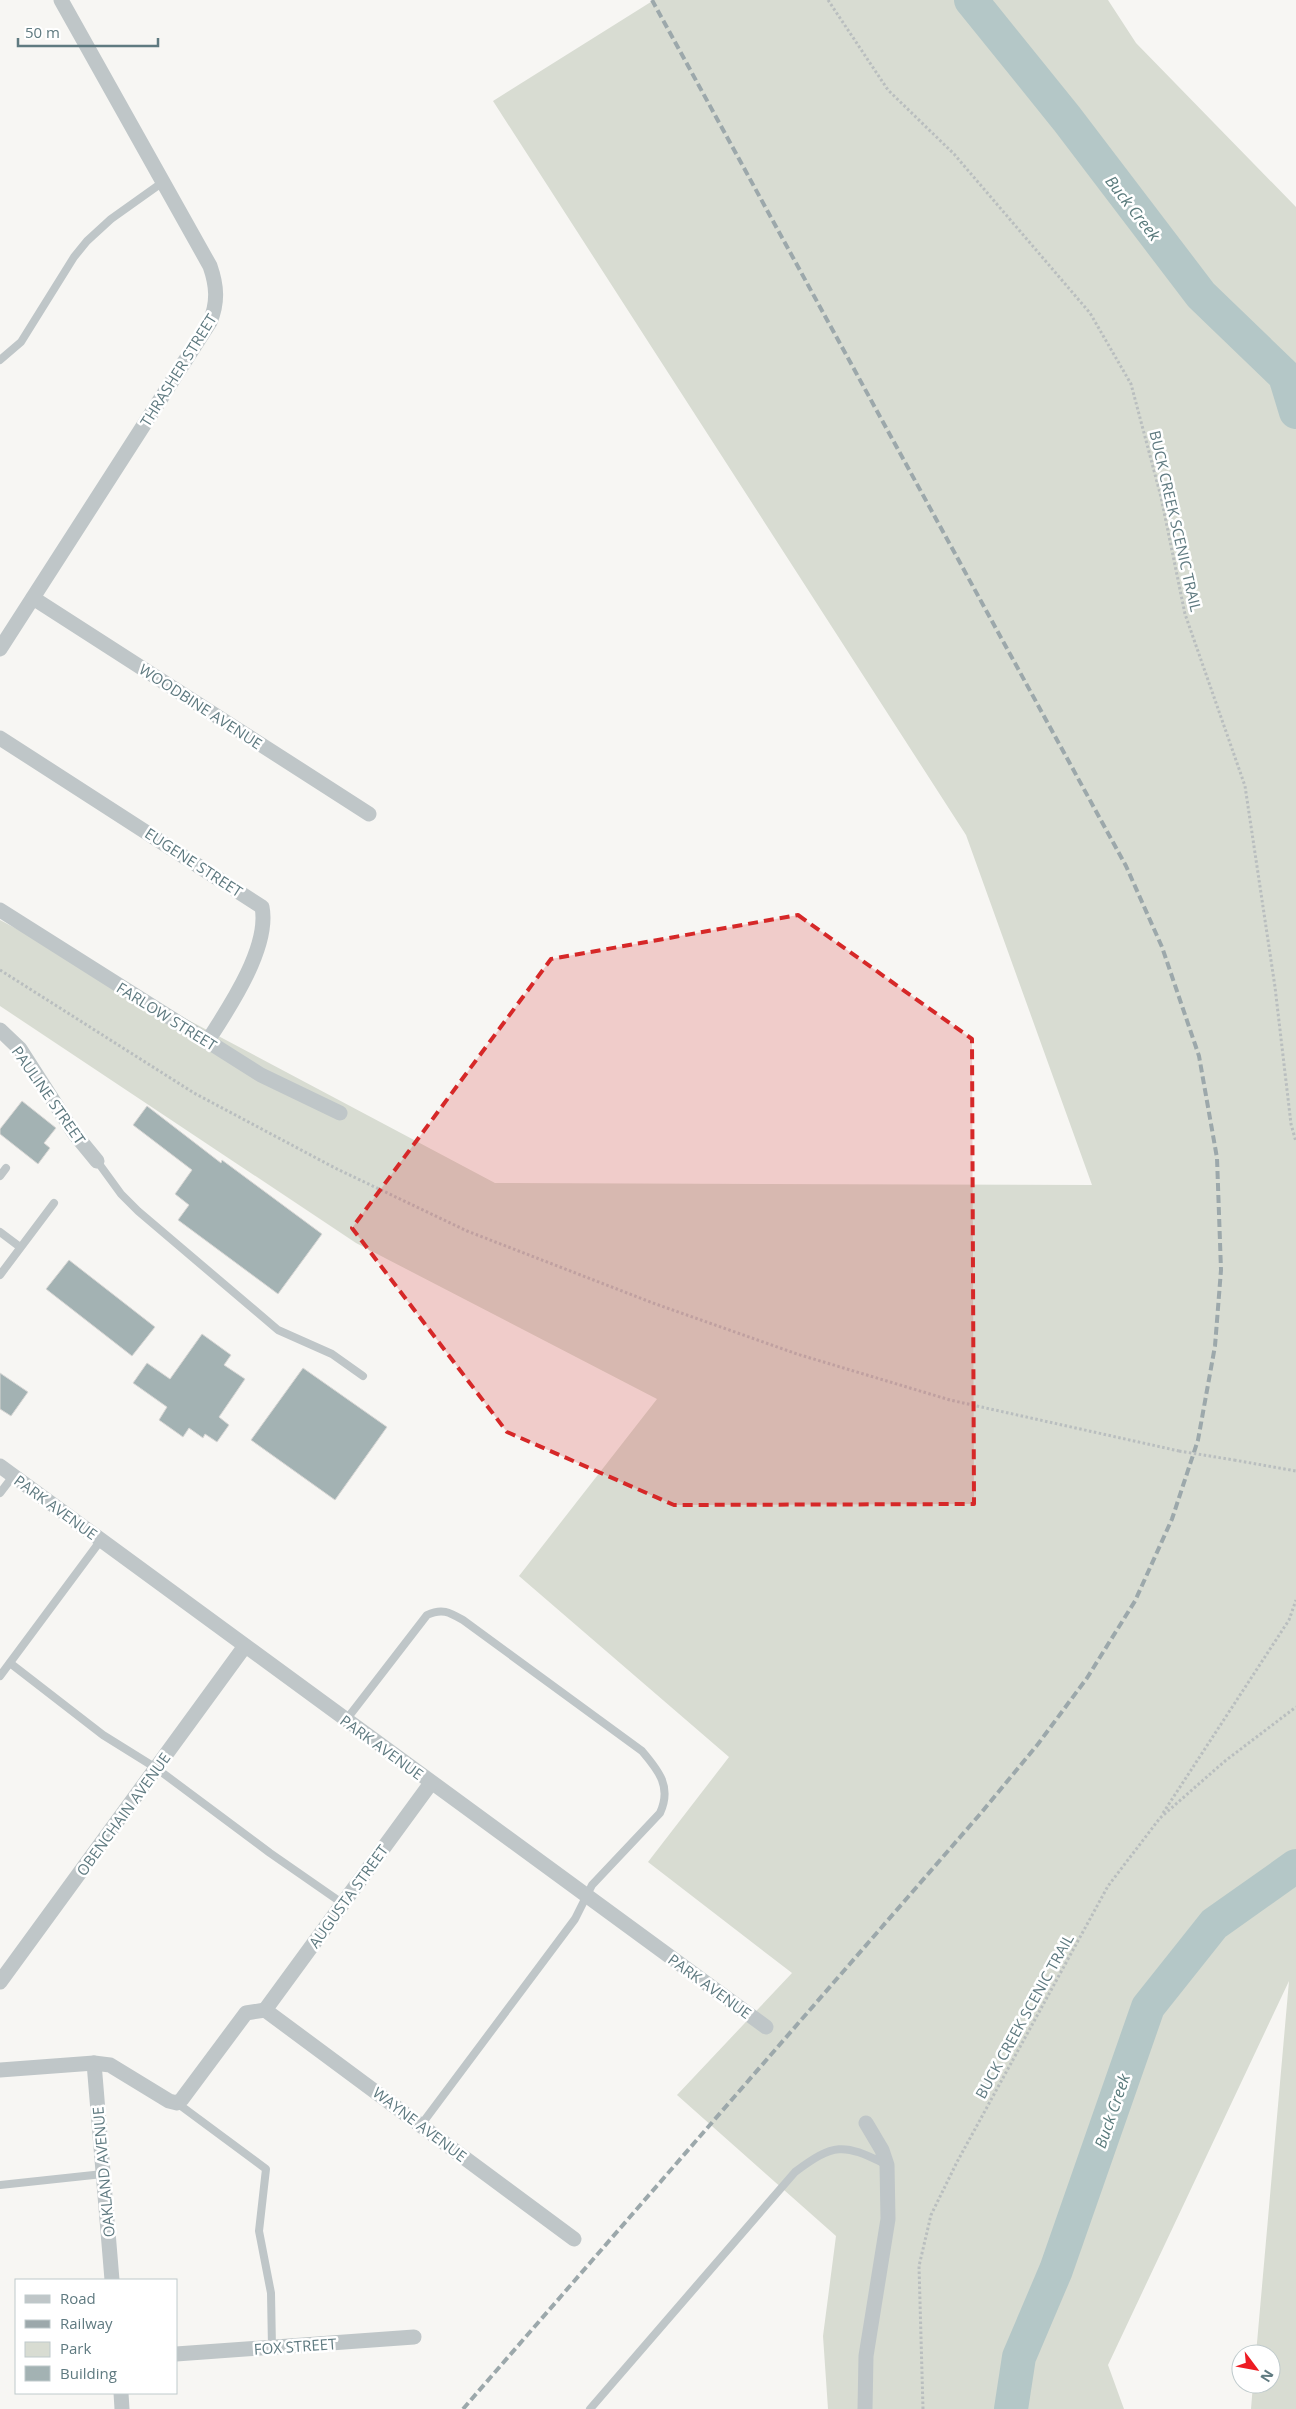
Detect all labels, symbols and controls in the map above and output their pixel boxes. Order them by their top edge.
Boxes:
scale bar [18,15,158,47]
text: 50 m [25,22,60,42]
water label: Buck Creek [1100,171,1166,246]
street label: THRASHER STREET [135,309,221,430]
street label: BUCK CREEK SCENIC TRAIL [1145,428,1207,614]
street label: WOODBINE AVENUE [136,659,266,753]
street label: EUGENE STREET [141,823,247,901]
street label: FARLOW STREET [113,977,221,1055]
street label: PAULINE STREET [8,1042,91,1149]
street label: PARK AVENUE [10,1470,102,1544]
street label: PARK AVENUE [336,1710,428,1784]
street label: OBENCHAIN AVENUE [72,1748,174,1880]
street label: AUGUSTA STREET [304,1840,393,1952]
street label: BUCK CREEK SCENIC TRAIL [970,1930,1078,2102]
street label: PARK AVENUE [664,1949,756,2023]
water label: Buck Creek [1089,2070,1135,2151]
street label: WAYNE AVENUE [369,2082,471,2166]
street label: OAKLAND AVENUE [87,2106,119,2238]
legend [15,2279,178,2394]
text: Road [60,2288,96,2308]
text: Railway [60,2313,113,2333]
street label: FOX STREET [253,2333,338,2359]
text: Park [60,2338,91,2358]
north arrow [1231,2344,1281,2394]
text: Building [60,2363,117,2383]
text: N [1256,2366,1279,2386]

